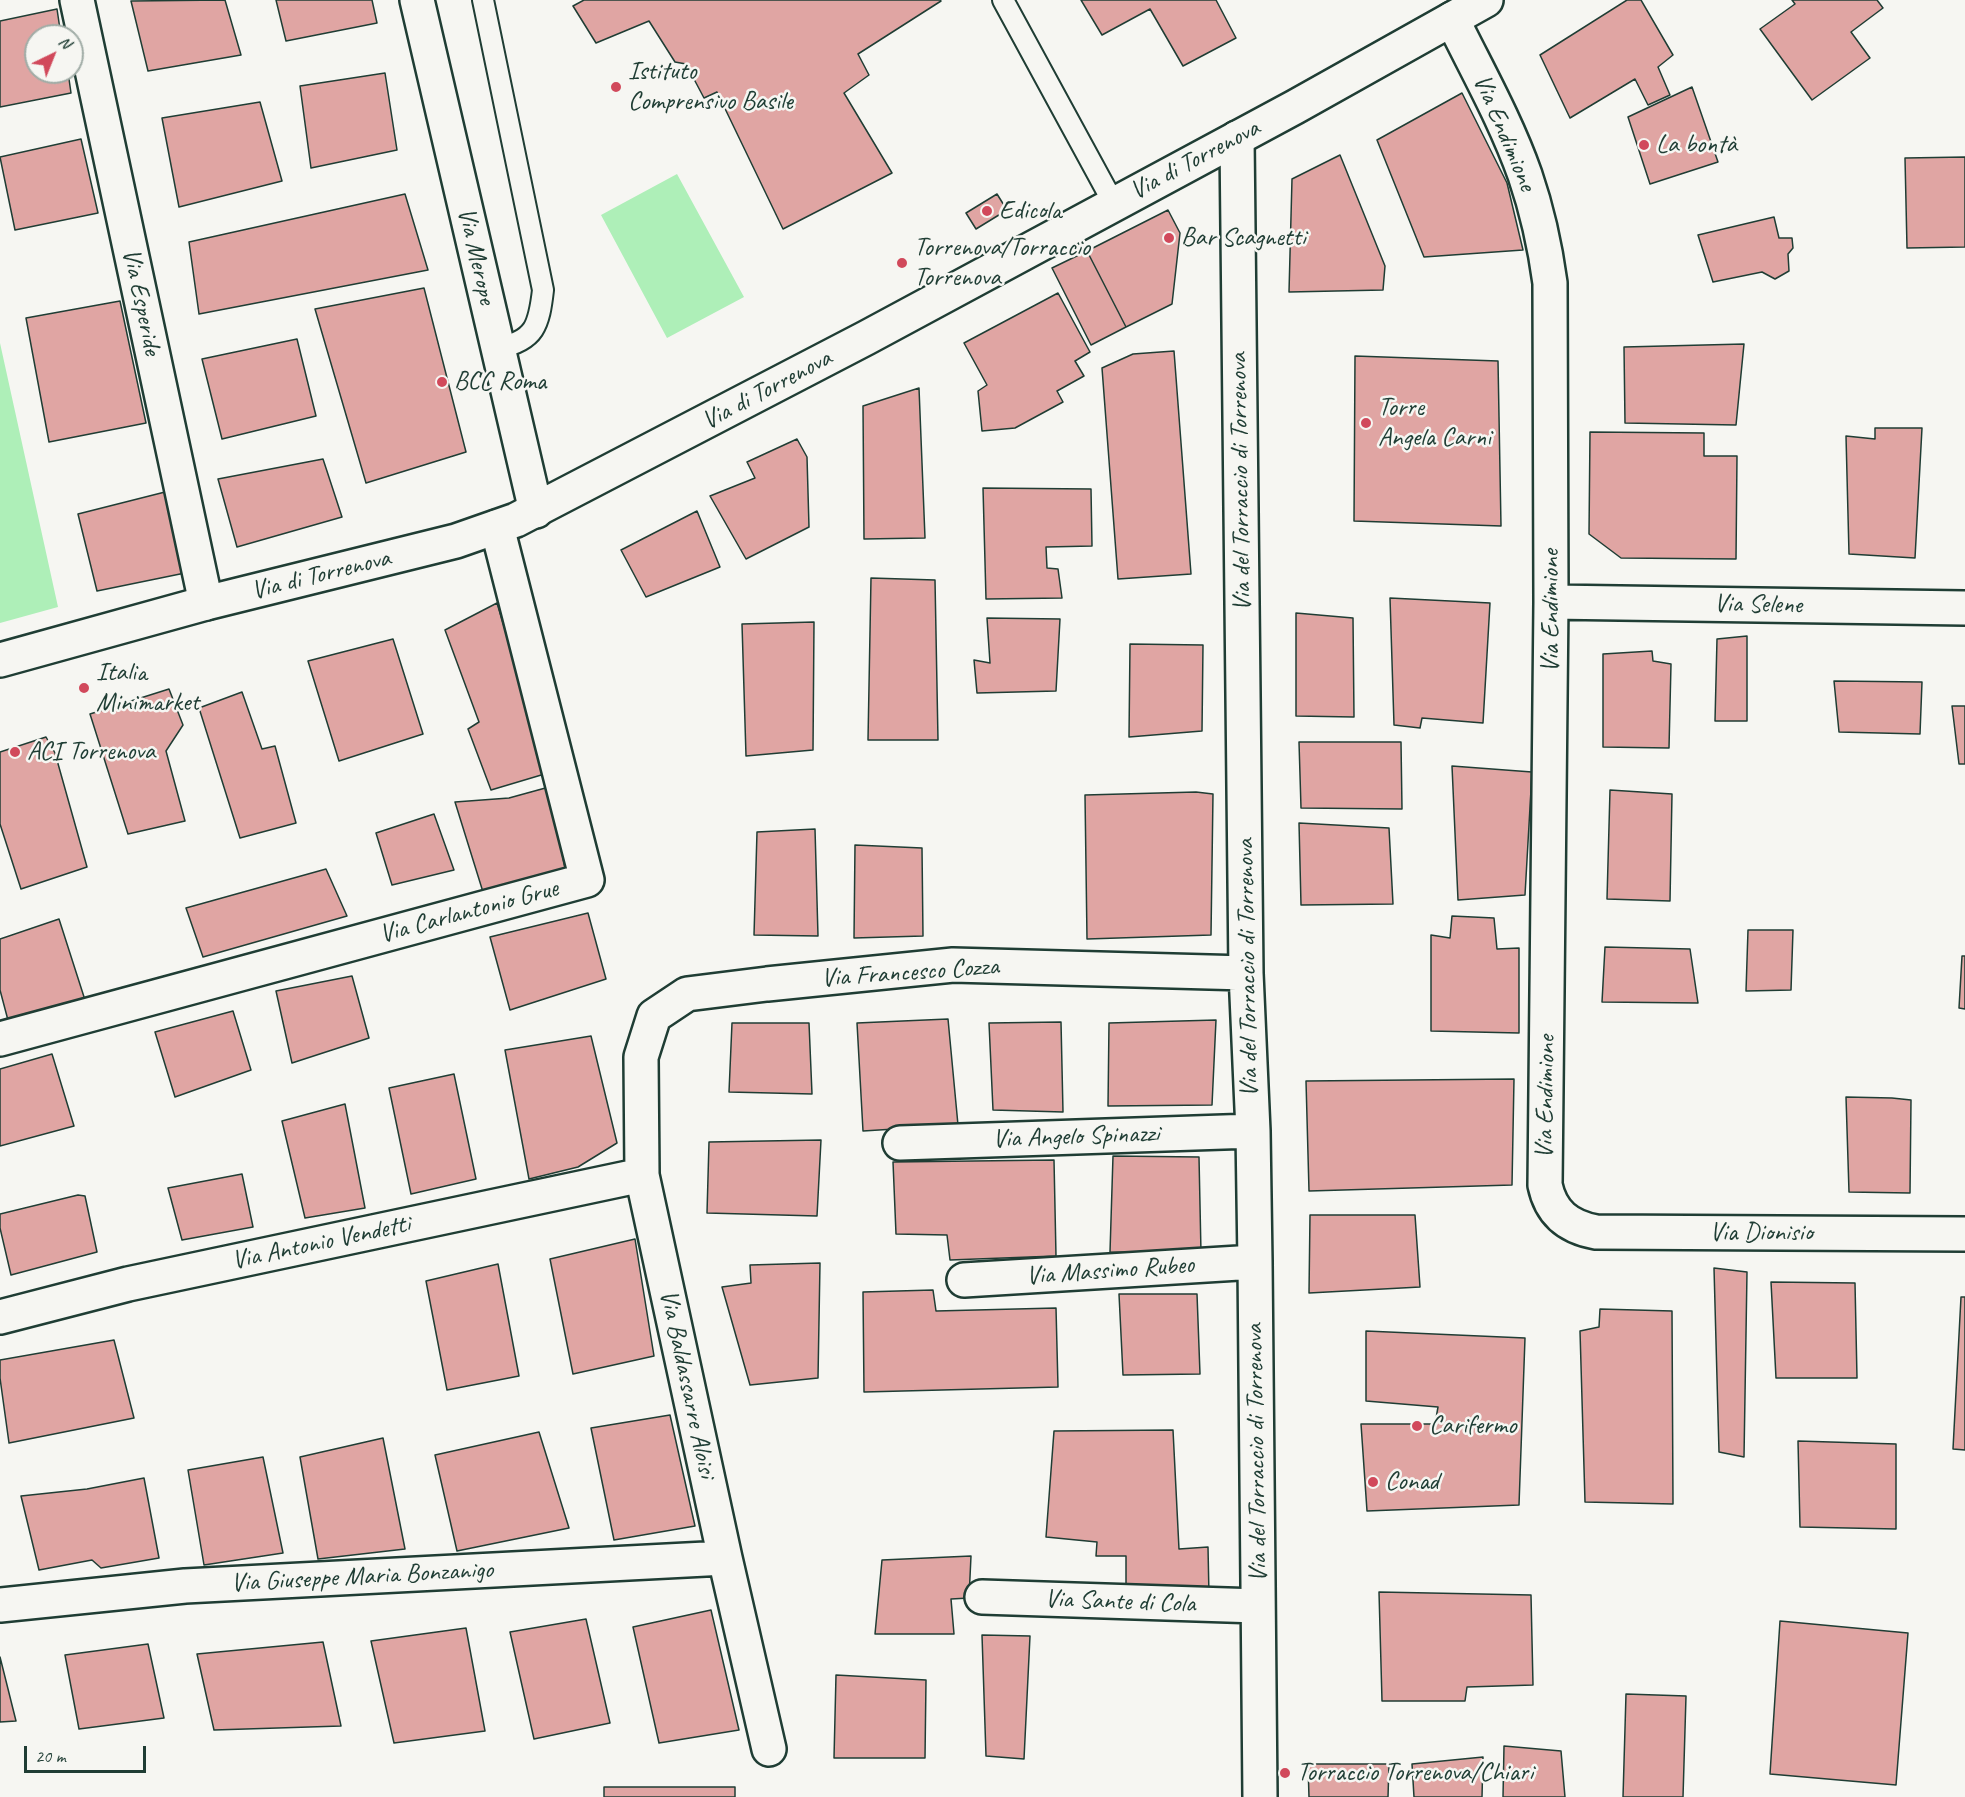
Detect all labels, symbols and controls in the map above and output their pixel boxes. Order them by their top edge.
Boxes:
north arrow [24,24,84,84]
text: N [54,32,75,53]
place label: Istituto Comprensivo Basile [628,56,793,118]
street label: Via Endimione [1465,70,1543,196]
marker: Istituto Comprensivo Basile [609,80,623,94]
street label: Via di Torrenova [1125,113,1265,207]
place label: La bontà [1656,129,1737,161]
marker: La bontà [1637,138,1651,152]
place label: Edicola [999,195,1061,227]
marker: Edicola [980,204,994,218]
street label: Via Merope [450,205,502,307]
place label: Bar Scagnetti [1181,222,1306,254]
marker: Bar Scagnetti [1162,231,1176,245]
place label: Torrenova/Torraccio Torrenova [914,232,1090,294]
street label: Via Esperide [115,246,167,358]
marker: Torrenova/Torraccio Torrenova [895,256,909,270]
street label: Via di Torrenova [697,343,837,437]
street label: Via del Torraccio di Torrenova [1223,352,1259,612]
place label: BCC Roma [454,366,546,398]
marker: BCC Roma [435,375,449,389]
place label: Torre Angela Carni [1378,392,1491,454]
marker: Torre Angela Carni [1359,416,1373,430]
street label: Via di Torrenova [248,543,394,607]
street label: Via Endimione [1535,549,1567,673]
street label: Via Selene [1714,589,1802,621]
place label: Italia Minimarket [96,657,199,718]
marker: Italia Minimarket [77,681,91,695]
place label: ACI Torrenova [27,736,155,768]
marker: ACI Torrenova [8,745,22,759]
street label: Via del Torraccio di Torrenova [1230,838,1266,1098]
street label: Via Carlantonio Grue [376,873,562,951]
street label: Via Francesco Cozza [820,951,1000,995]
street label: Via Endimione [1529,1035,1563,1159]
street label: Via Angelo Spinazzi [992,1118,1160,1156]
street label: Via Antonio Vendetti [229,1209,413,1277]
street label: Via Dionisio [1709,1217,1813,1249]
street label: Via Massimo Rubeo [1025,1250,1195,1292]
street label: Via Baldassarre Aloisi [652,1287,722,1481]
street label: Via del Torraccio di Torrenova [1239,1323,1275,1583]
place label: Carifermo [1429,1410,1516,1442]
marker: Carifermo [1410,1419,1424,1433]
place label: Conad [1385,1466,1439,1498]
marker: Conad [1366,1475,1380,1489]
street label: Via Giuseppe Maria Bonzanigo [230,1555,494,1599]
street label: Via Sante di Cola [1044,1584,1196,1620]
scale bar [27,1734,148,1772]
text: 20 m [35,1745,66,1767]
place label: Torraccio Torrenova/Chiari [1297,1757,1533,1789]
marker: Torraccio Torrenova/Chiari [1278,1766,1292,1780]

